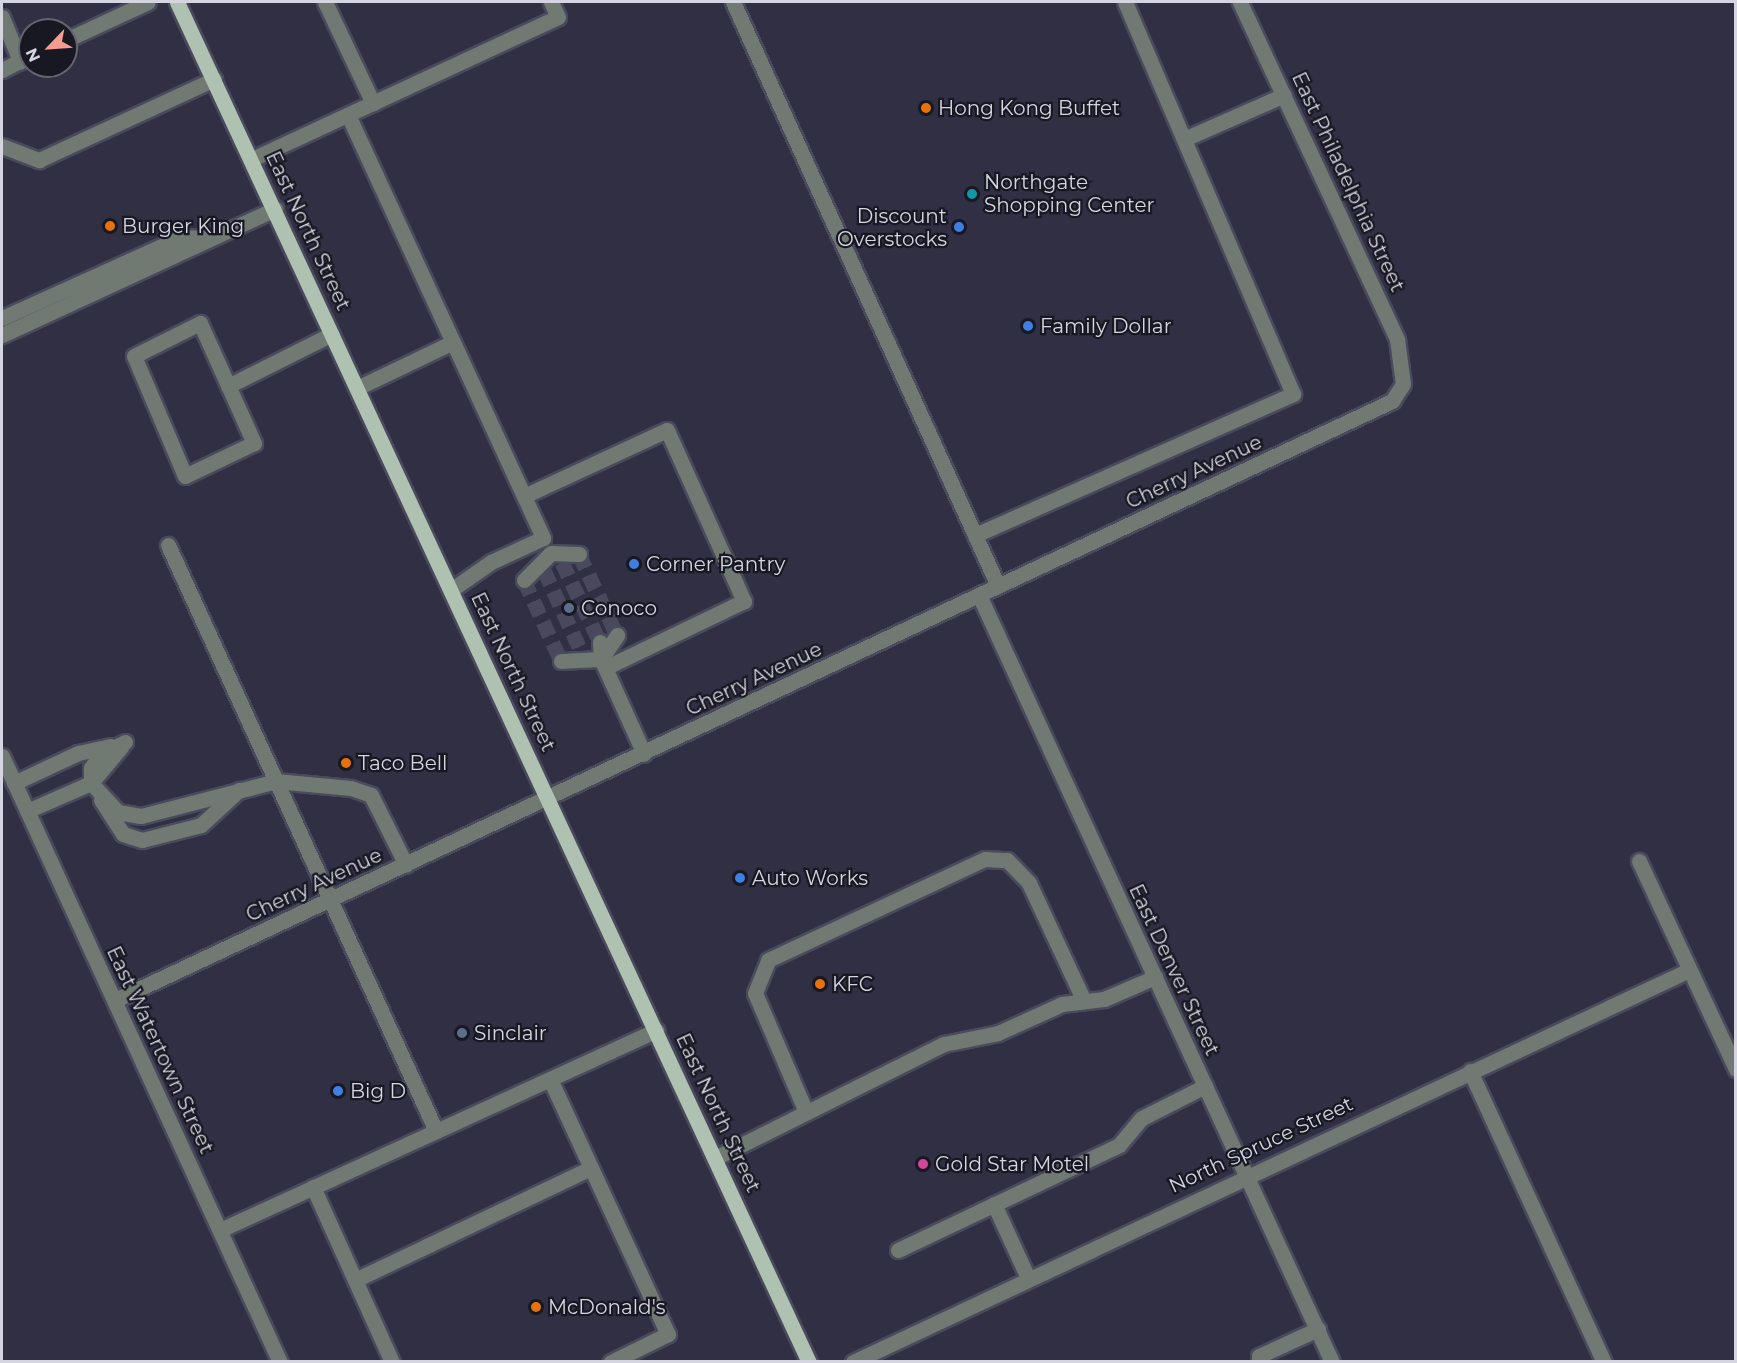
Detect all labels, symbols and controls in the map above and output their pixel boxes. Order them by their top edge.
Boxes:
north arrow [18,18,78,78]
text: N [22,45,44,65]
street label: East Philadelphia Street [1287,68,1409,296]
place label: Hong Kong Buffet [938,96,1120,120]
marker: Hong Kong Buffet [919,101,933,115]
street label: East North Street [261,148,355,314]
place label: Northgate Shopping Center [984,170,1154,217]
marker: Northgate Shopping Center [965,187,979,201]
place label: Discount Overstocks [837,204,947,251]
place label: Burger King [122,214,244,238]
marker: Burger King [103,219,117,233]
marker: Discount Overstocks [952,220,966,234]
place label: Family Dollar [1040,314,1172,338]
marker: Family Dollar [1021,319,1035,333]
street label: Cherry Avenue [1122,430,1266,514]
place label: Corner Pantry [646,552,785,576]
marker: Corner Pantry [627,557,641,571]
street label: East North Street [466,589,560,755]
place label: Conoco [581,596,657,620]
marker: Conoco [562,601,576,615]
street label: Cherry Avenue [682,637,826,721]
place label: Taco Bell [358,751,447,775]
marker: Taco Bell [339,756,353,770]
street label: Cherry Avenue [242,843,386,927]
place label: Auto Works [752,866,868,890]
marker: Auto Works [733,871,747,885]
street label: East Denver Street [1124,880,1224,1060]
street label: East Watertown Street [101,943,219,1157]
place label: KFC [832,972,873,996]
marker: KFC [813,977,827,991]
place label: Sinclair [474,1021,547,1045]
marker: Sinclair [455,1026,469,1040]
street label: East North Street [671,1030,765,1196]
place label: Big D [350,1079,406,1103]
marker: Big D [331,1084,345,1098]
street label: North Spruce Street [1165,1092,1357,1198]
place label: Gold Star Motel [935,1152,1089,1176]
marker: Gold Star Motel [916,1157,930,1171]
place label: McDonald's [548,1295,665,1319]
marker: McDonald's [529,1300,543,1314]

